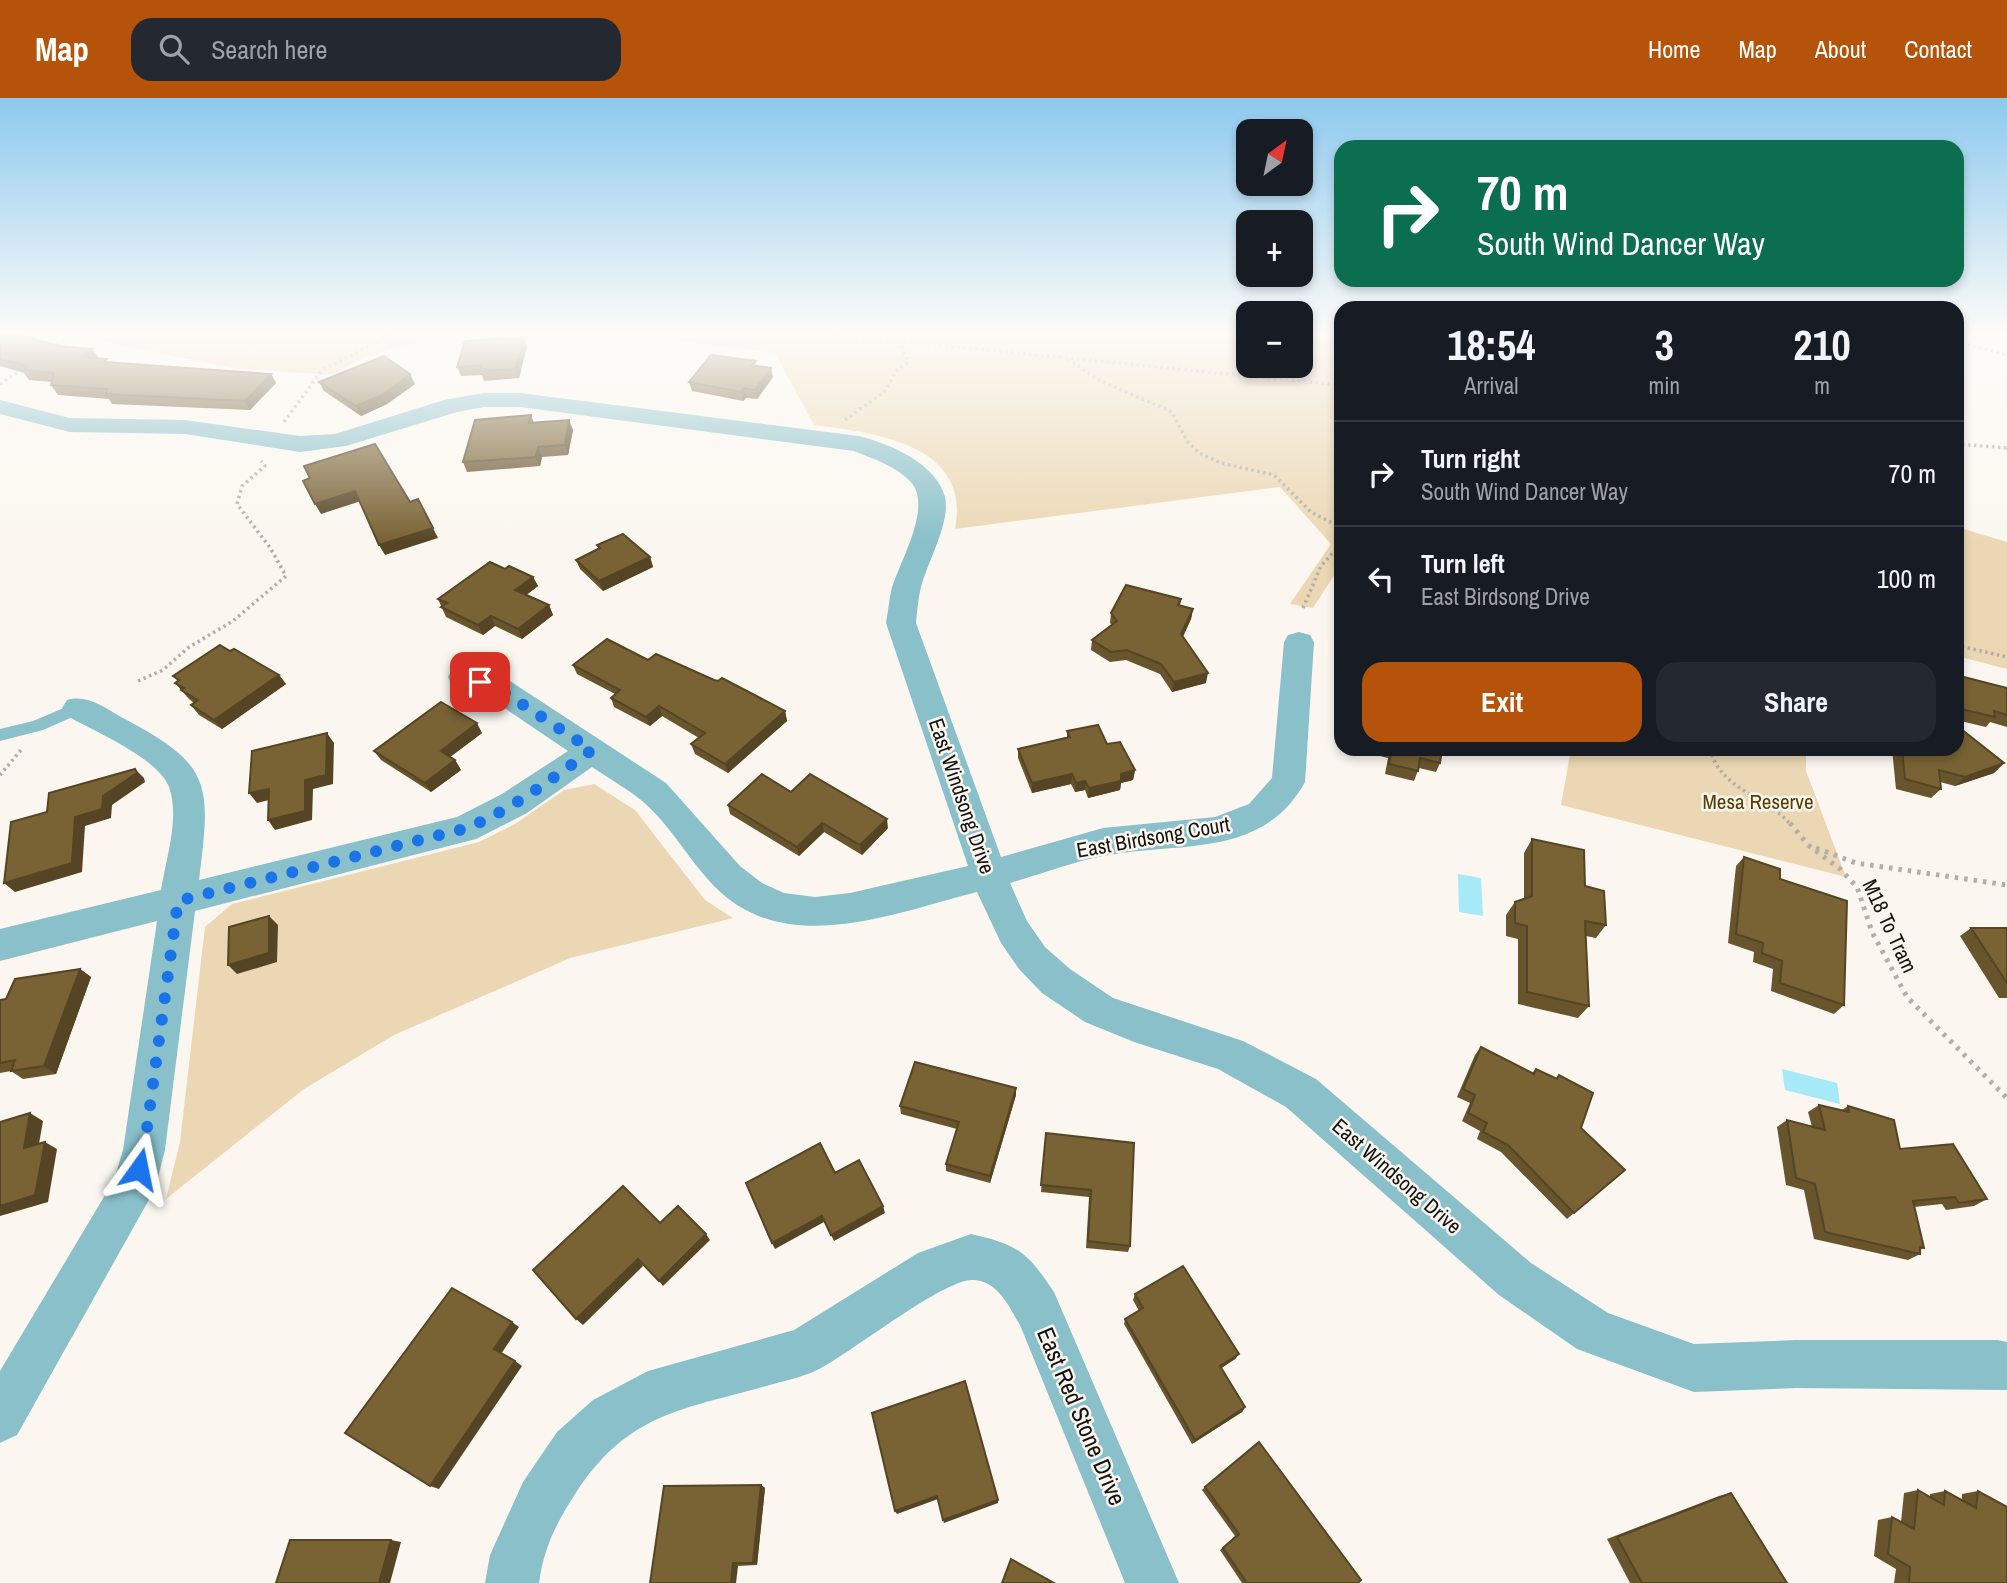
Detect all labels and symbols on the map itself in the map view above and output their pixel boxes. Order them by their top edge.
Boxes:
north arrow [1236,119,1312,196]
pin [450,652,510,712]
street label: East Windsong Drive [922,714,1002,878]
park label: Mesa Reserve [1702,787,1814,816]
street label: East Birdsong Court [1074,809,1232,865]
street label: M18 To Tram [1856,874,1924,978]
street label: East Windsong Drive [1326,1112,1468,1240]
position arrow [102,1132,176,1206]
street label: East Red Stone Drive [1030,1322,1134,1510]

